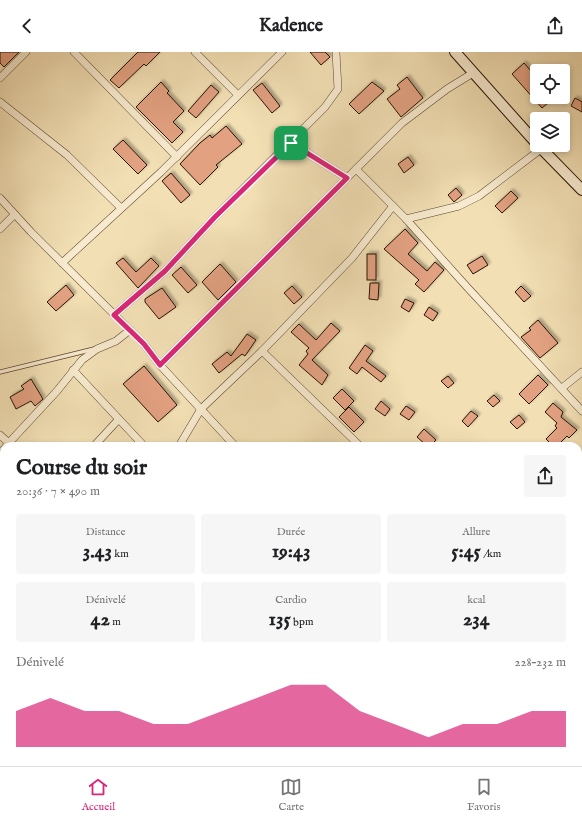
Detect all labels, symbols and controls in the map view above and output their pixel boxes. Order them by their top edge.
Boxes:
icon: back [16,15,38,37]
text: Kadence [259,15,323,38]
icon: share [544,15,566,37]
map controls [530,64,570,152]
button: locate [530,64,570,104]
button: layers [530,112,570,152]
pin [274,126,308,160]
icon: arrive [280,132,302,154]
text: Course du soir [16,454,147,482]
button: share [524,455,566,497]
text: 20:36 · 7 × 490 m [16,483,100,500]
text: Distance [86,525,126,539]
text: Durée [277,525,305,539]
text: Allure [462,525,490,539]
text: 3.43 [83,539,112,564]
text: 19:43 [272,539,310,564]
text: 5:45 [451,539,481,564]
text: km [112,547,129,561]
text: /km [481,547,501,561]
text: Dénivelé [85,593,126,607]
text: Cardio [275,593,307,607]
text: kcal [467,593,485,607]
text: 42 [91,607,110,632]
text: 135 [269,607,291,632]
text: 234 [463,607,490,632]
text: m [110,615,121,629]
text: bpm [291,615,313,629]
text: Dénivelé [16,654,64,671]
text: 228–232 m [514,654,566,671]
tab: Accueil [82,776,115,814]
tab: Carte [279,776,304,814]
tab: Favoris [467,776,500,814]

